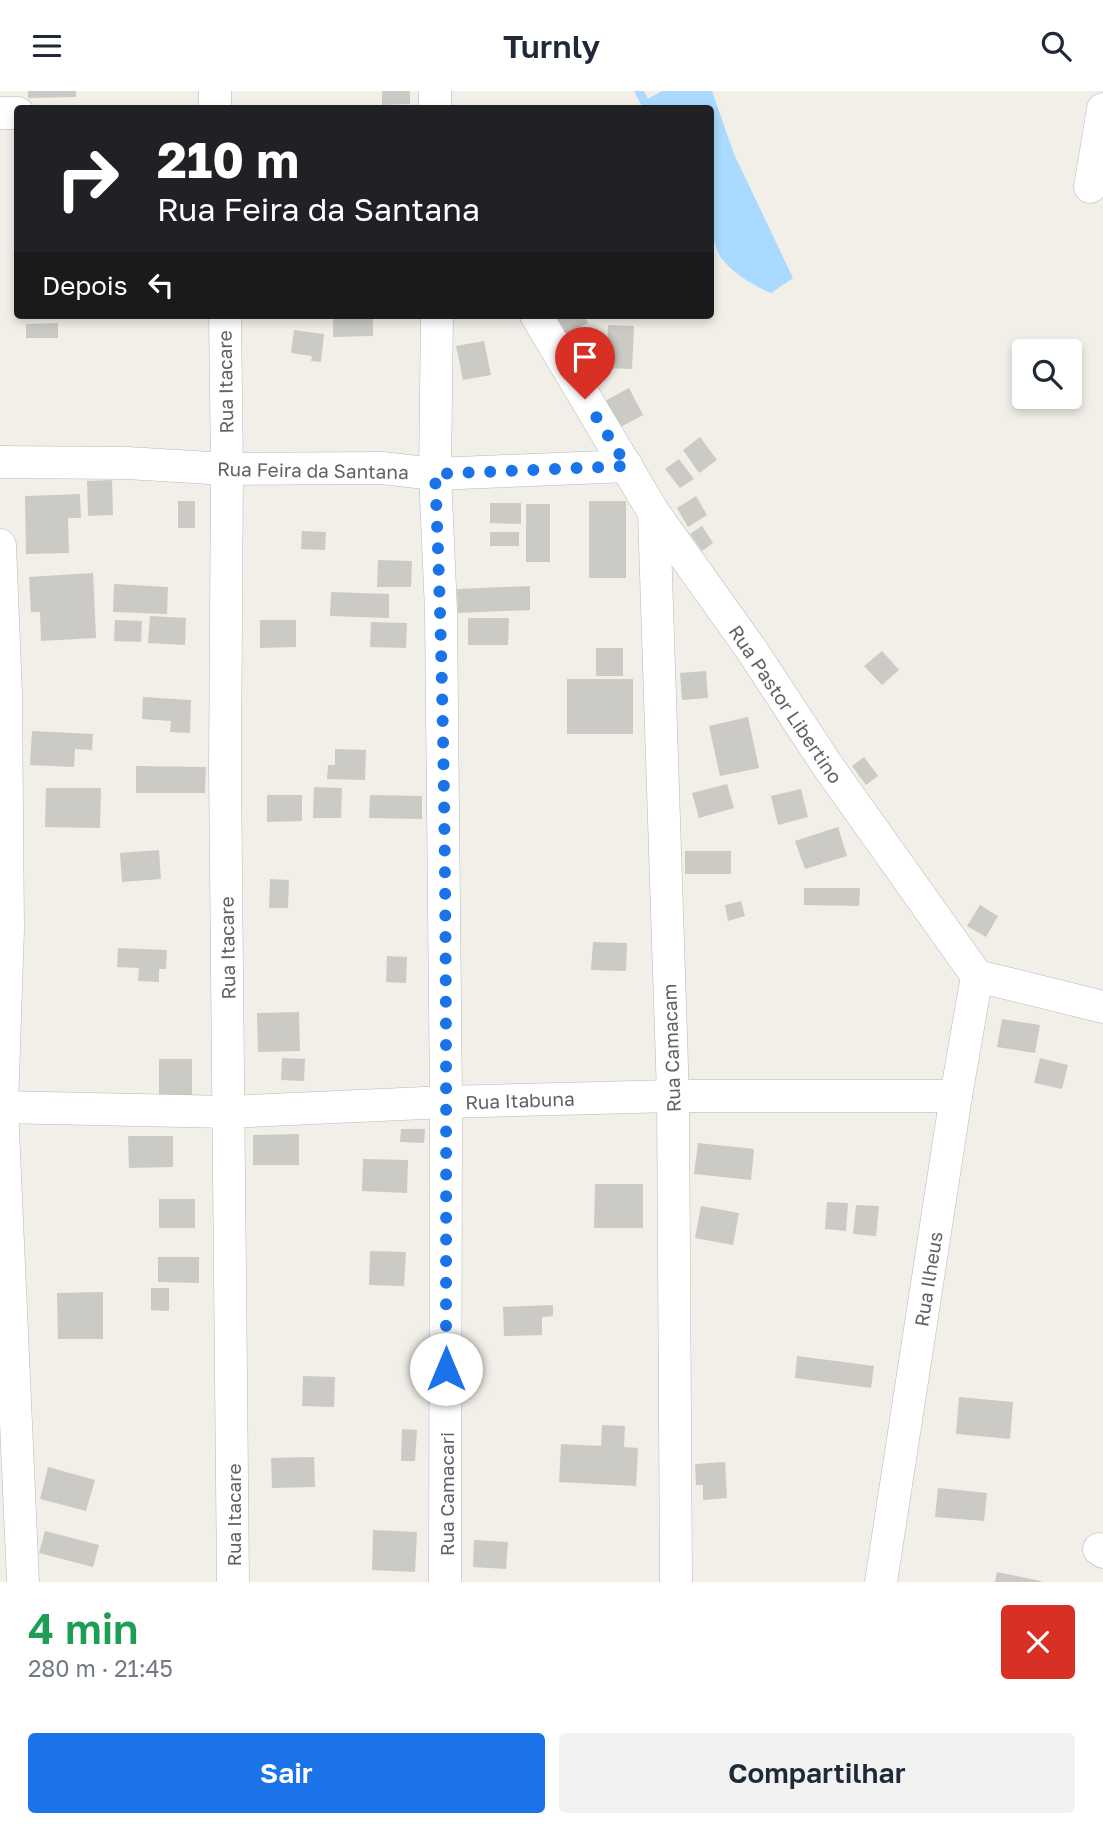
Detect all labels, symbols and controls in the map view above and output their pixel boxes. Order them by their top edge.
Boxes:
icon: menu [28,27,66,65]
text: Turnly [503,27,600,65]
icon: search [1037,27,1075,65]
text: 210 m [157,130,299,189]
icon: right [42,133,133,224]
text: Rua Feira da Santana [157,190,480,228]
icon: left [142,266,180,304]
text: Depois [42,270,128,301]
pin [555,327,615,399]
street label: Rua Itacare [213,330,237,434]
icon: arrive [566,338,604,376]
map controls [1012,339,1082,409]
button: search [1012,339,1082,409]
street label: Rua Feira da Santana [217,457,409,483]
street label: Rua Pastor Libertino [724,620,848,788]
street label: Rua Itacare [215,896,239,1000]
street label: Rua Camacam [657,983,685,1113]
street label: Rua Itabuna [465,1087,575,1113]
street label: Rua Ilheus [909,1230,947,1328]
position arrow [409,1332,483,1406]
street label: Rua Camacari [435,1432,458,1556]
street label: Rua Itacare [222,1463,245,1567]
text: 4 min [28,1603,138,1653]
button: close [1001,1605,1075,1679]
text: 280 m · 21:45 [28,1654,173,1682]
button: Sair [28,1733,545,1813]
button: Compartilhar [559,1733,1075,1813]

